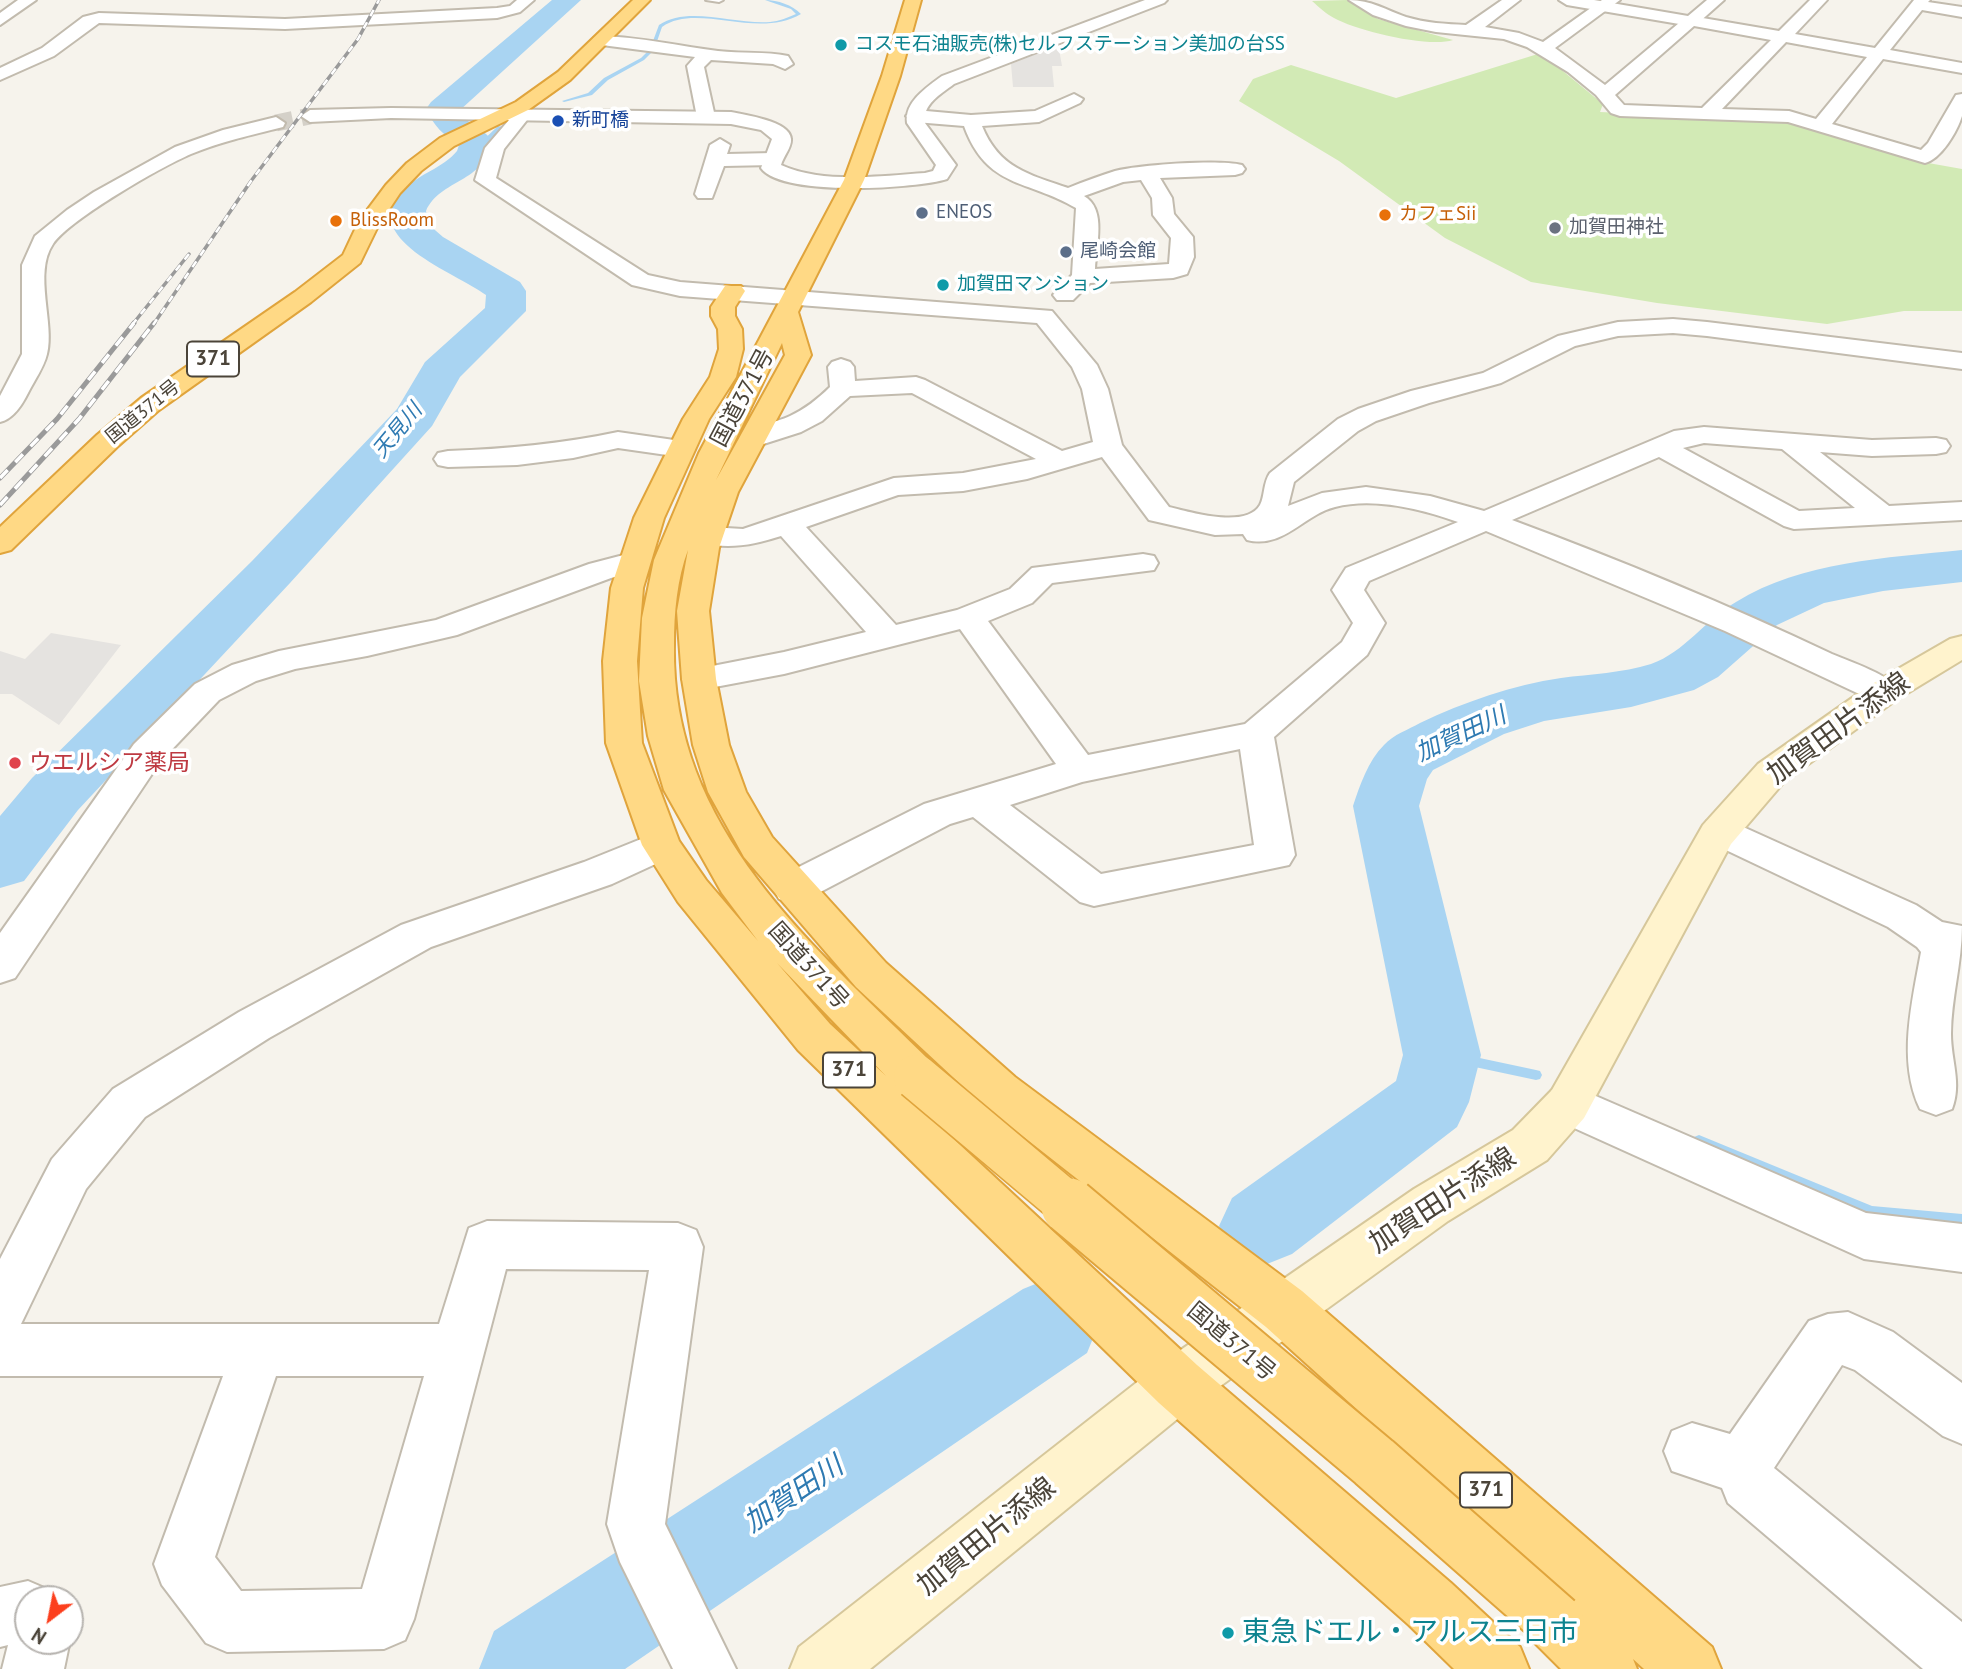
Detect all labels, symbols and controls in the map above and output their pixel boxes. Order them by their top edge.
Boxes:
place label: コスモ石油販売(株)セルフステーション美加の台SS [855,34,1285,56]
marker: コスモ石油販売(株)セルフステーション美加の台SS [833,37,849,53]
place label: 新町橋 [572,110,629,132]
marker: 新町橋 [550,113,566,129]
place label: ENEOS [936,202,992,224]
place label: カフェSii [1399,204,1476,226]
marker: ENEOS [914,205,930,221]
marker: カフェSii [1377,207,1393,223]
place label: BlissRoom [350,210,434,232]
marker: BlissRoom [328,213,344,229]
place label: 加賀田神社 [1569,217,1664,239]
marker: 加賀田神社 [1547,220,1563,236]
place label: 尾崎会館 [1080,241,1156,263]
marker: 尾崎会館 [1058,244,1074,260]
place label: 加賀田マンション [957,274,1109,296]
marker: 加賀田マンション [935,277,951,293]
road number: 371 [187,342,239,376]
street label: 国道371号 [706,344,780,452]
street label: 国道371号 [102,375,184,449]
water label: 天見川 [368,399,428,463]
street label: 加賀田片添線 [1761,666,1917,792]
water label: 加賀田川 [1411,702,1511,768]
place label: ウエルシア薬局 [29,749,190,777]
marker: ウエルシア薬局 [7,755,23,771]
street label: 国道371号 [762,917,854,1015]
road number: 371 [823,1052,875,1088]
street label: 加賀田片添線 [1363,1141,1523,1261]
street label: 国道371号 [1181,1297,1281,1387]
water label: 加賀田川 [738,1450,850,1540]
street label: 加賀田片添線 [911,1471,1063,1603]
road number: 371 [1460,1472,1512,1508]
north arrow [14,1585,84,1655]
place label: 東急ドエル・アルス三日市 [1242,1616,1578,1650]
text: N [27,1623,51,1650]
marker: 東急ドエル・アルス三日市 [1220,1625,1236,1641]

